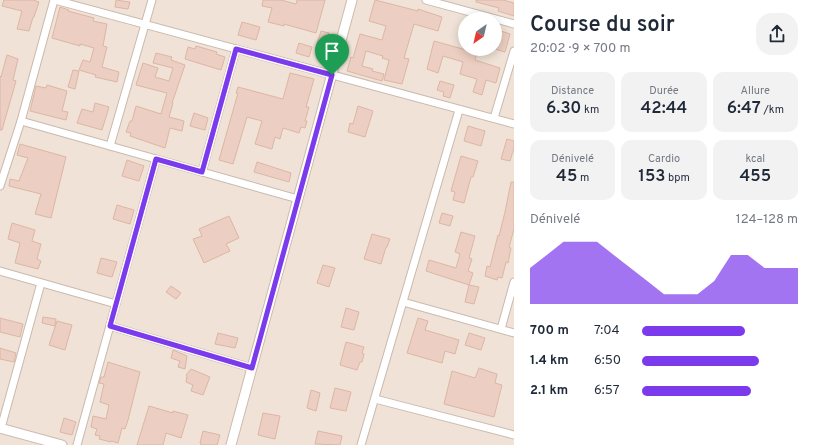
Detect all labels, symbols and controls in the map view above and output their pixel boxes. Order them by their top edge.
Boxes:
north arrow [458,12,502,56]
map controls [458,12,502,56]
text: Course du soir [530,12,675,39]
button: share [756,13,798,55]
pin [315,34,349,75]
icon: arrive [321,40,343,62]
text: 20:02 · 9 × 700 m [530,41,630,57]
text: Distance [551,84,594,98]
text: Durée [649,84,679,98]
text: Allure [741,84,770,98]
text: 6.30 [546,98,581,120]
text: 42:44 [641,98,687,120]
text: 6:47 [727,98,761,120]
text: km [581,103,599,117]
text: /km [761,103,784,117]
text: Dénivelé [551,152,594,166]
text: Cardio [648,152,680,166]
text: kcal [746,152,765,166]
text: 45 [556,166,577,188]
text: 153 [638,166,666,188]
text: 455 [739,166,771,188]
text: m [577,171,589,185]
text: bpm [666,171,690,185]
text: Dénivelé [530,212,580,228]
text: 124–128 m [736,212,798,228]
text: 700 m [530,323,569,339]
text: 7:04 [594,323,620,339]
text: 1.4 km [530,353,569,369]
text: 6:50 [594,353,621,369]
text: 2.1 km [530,383,568,399]
text: 6:57 [594,383,619,399]

